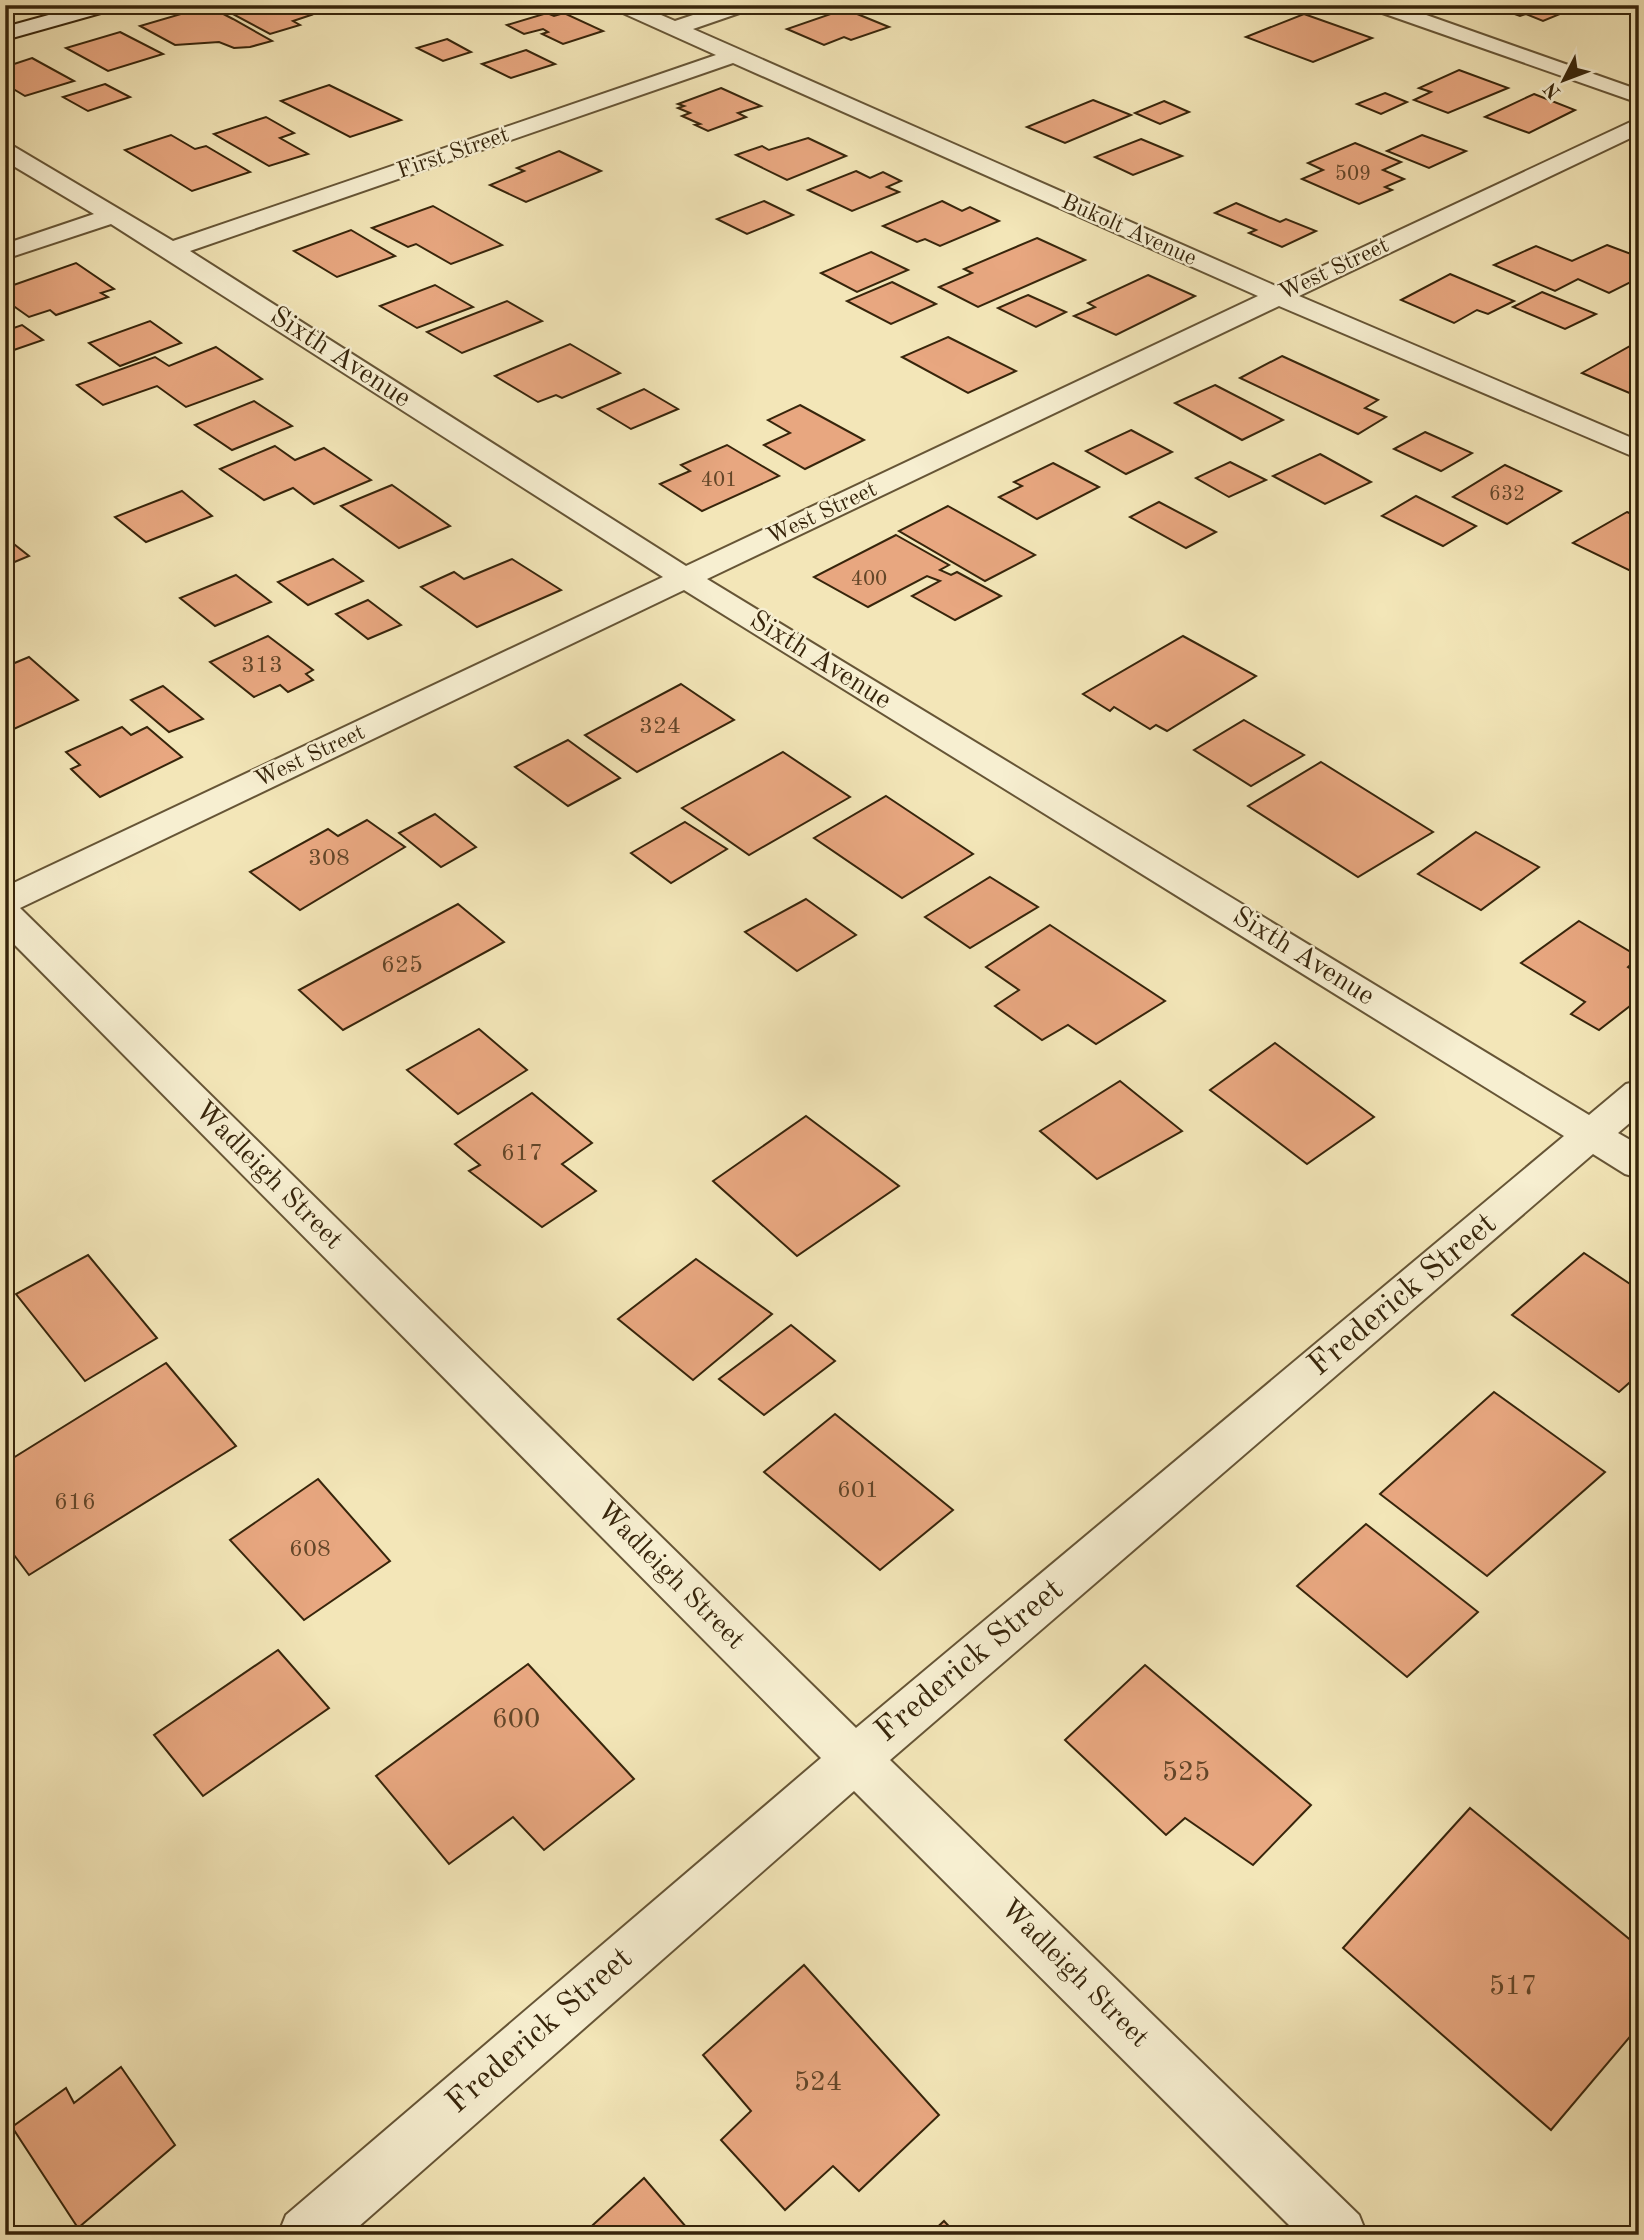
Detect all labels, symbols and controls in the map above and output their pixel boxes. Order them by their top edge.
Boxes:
north arrow [1528,46,1598,116]
text: N [1541,78,1565,101]
street label: First Street [394,123,512,183]
house number: 509 [1335,164,1371,185]
street label: Bukolt Avenue [1058,190,1200,270]
street label: West Street [1276,234,1392,304]
street label: Sixth Avenue [265,302,415,414]
house number: 401 [701,470,737,491]
street label: West Street [764,478,880,548]
house number: 632 [1489,484,1525,505]
house number: 400 [851,569,887,590]
street label: Sixth Avenue [744,606,896,716]
house number: 313 [241,654,283,678]
house number: 324 [639,715,681,739]
street label: West Street [252,721,368,791]
house number: 308 [308,847,350,871]
street label: Sixth Avenue [1227,902,1379,1012]
house number: 625 [381,954,423,978]
street label: Wadleigh Street [189,1097,347,1255]
house number: 617 [501,1142,543,1166]
street label: Frederick Street [1303,1207,1503,1383]
house number: 601 [837,1479,879,1503]
house number: 616 [54,1491,96,1515]
street label: Wadleigh Street [591,1497,749,1655]
house number: 608 [289,1538,331,1562]
street label: Frederick Street [870,1573,1070,1749]
house number: 600 [492,1706,540,1734]
house number: 525 [1162,1759,1210,1787]
street label: Wadleigh Street [995,1895,1153,2053]
street label: Frederick Street [441,1942,639,2120]
house number: 517 [1489,1973,1537,2001]
house number: 524 [794,2069,842,2097]

